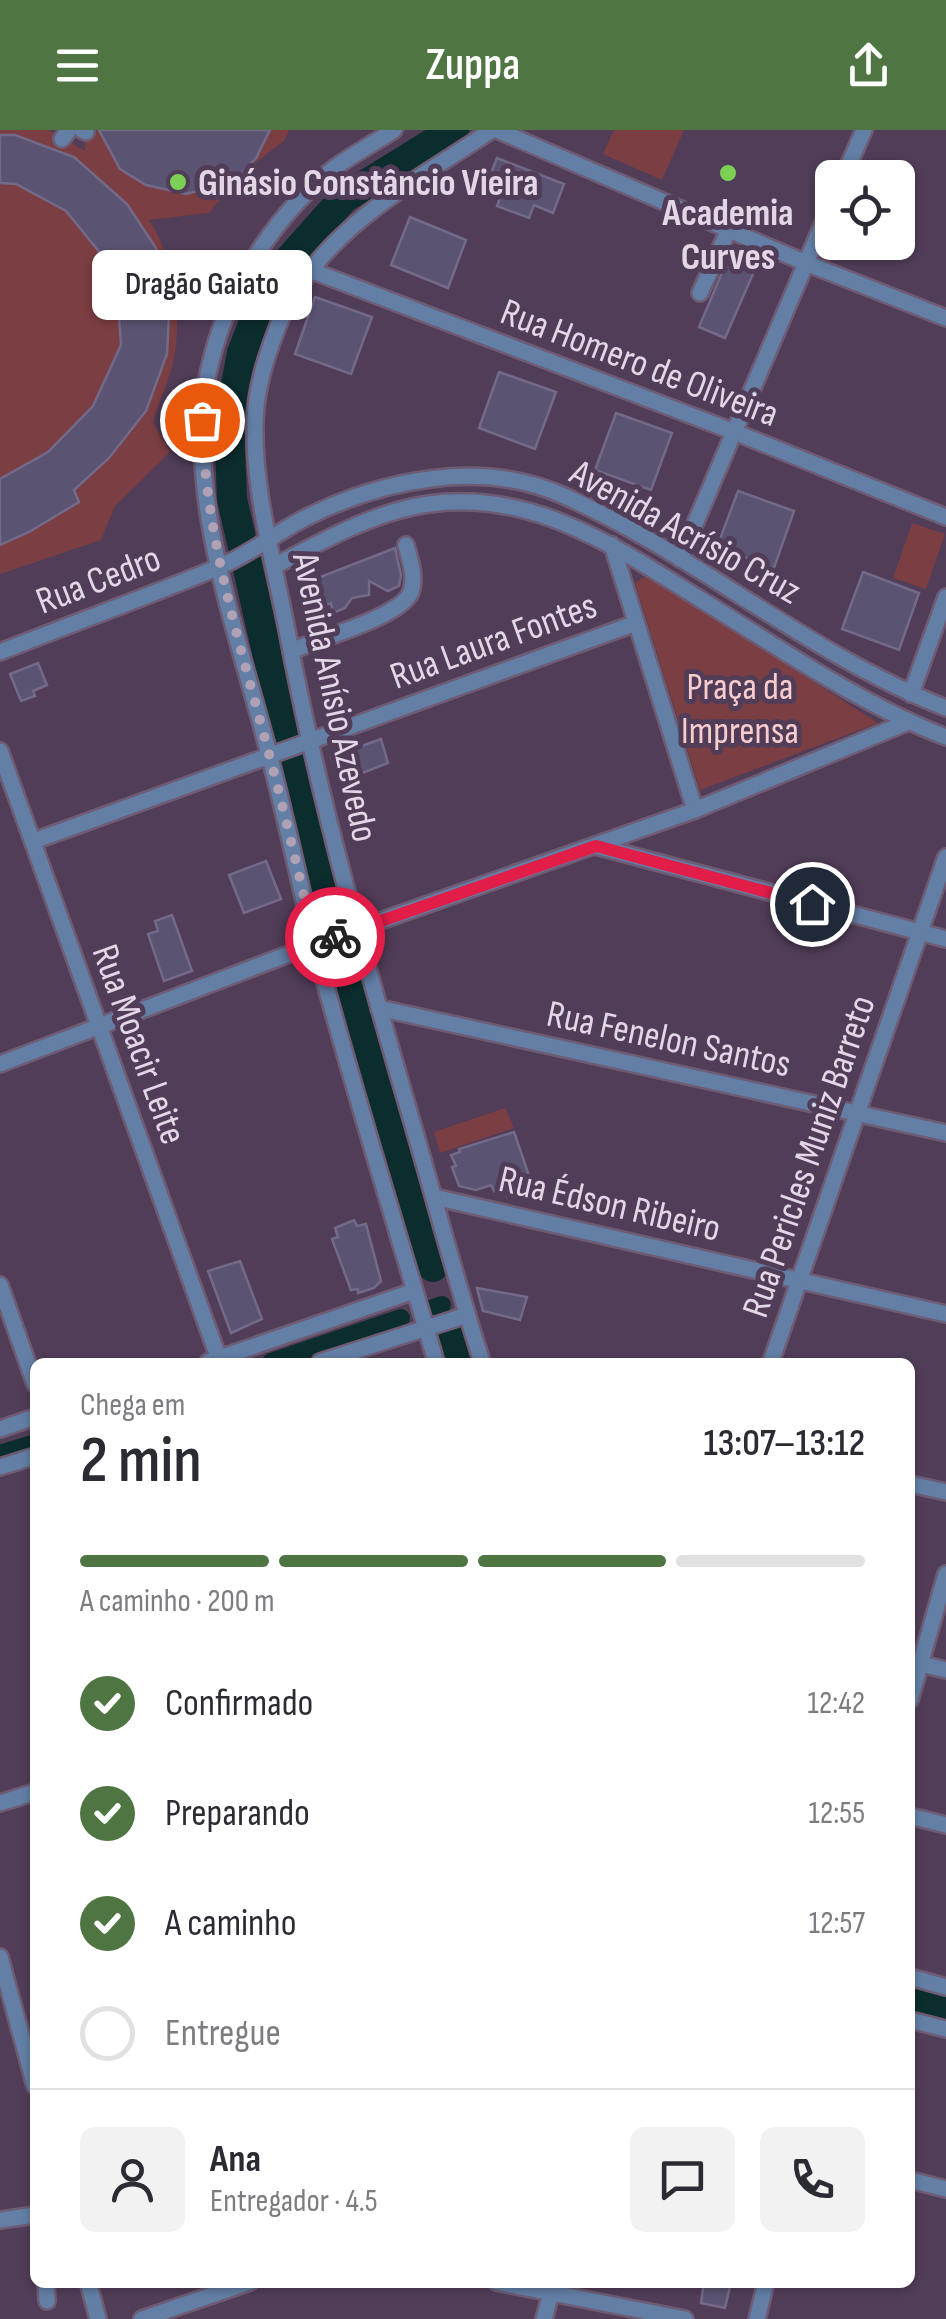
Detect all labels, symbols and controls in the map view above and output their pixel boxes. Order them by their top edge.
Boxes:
icon: menu [50,38,105,93]
text: Zuppa [426,38,520,93]
icon: share [841,38,896,93]
map controls [815,160,915,260]
button: locate [815,160,915,260]
place label: Ginásio Constâncio Vieira [198,161,538,206]
marker: Academia Curves [717,162,739,184]
marker: Ginásio Constâncio Vieira [167,171,189,193]
place label: Academia Curves [662,191,793,280]
callout: Dragão Gaiato [92,250,312,320]
text: Dragão Gaiato [125,265,279,304]
street label: Rua Homero de Oliveira [494,290,785,437]
pin [160,378,245,463]
icon: bag [175,393,230,448]
street label: Avenida Acrísio Cruz [561,450,808,614]
street label: Rua Cedro [30,536,167,625]
street label: Avenida Anísio Azevedo [282,548,387,846]
street label: Rua Laura Fontes [384,583,603,699]
park label: Praça da Imprensa [681,665,799,754]
pin [770,862,855,947]
icon: home [785,877,840,932]
courier [285,887,385,987]
icon: bike [308,910,363,965]
street label: Rua Moacir Leite [82,939,195,1150]
street label: Rua Pericles Muniz Barreto [733,990,886,1323]
street label: Rua Fenelon Santos [543,992,795,1087]
street label: Rua Édson Ribeiro [495,1157,725,1252]
text: Chega em [80,1386,185,1425]
text: 13:07–13:12 [703,1421,865,1466]
text: 2 min [80,1423,202,1501]
text: A caminho · 200 m [80,1582,275,1621]
icon: check [80,1676,135,1731]
text: Confirmado [165,1681,313,1726]
text: 12:42 [807,1684,865,1723]
icon: check [80,1786,135,1841]
text: Preparando [165,1791,310,1836]
text: 12:55 [809,1794,865,1833]
icon: check [80,1896,135,1951]
text: A caminho [165,1901,296,1946]
text: 12:57 [809,1904,865,1943]
text: Entregue [165,2011,281,2056]
button: person [80,2127,185,2232]
button: chat [630,2127,735,2232]
button: phone [760,2127,865,2232]
text: Ana [210,2137,261,2182]
text: Entregador · 4.5 [210,2182,378,2221]

